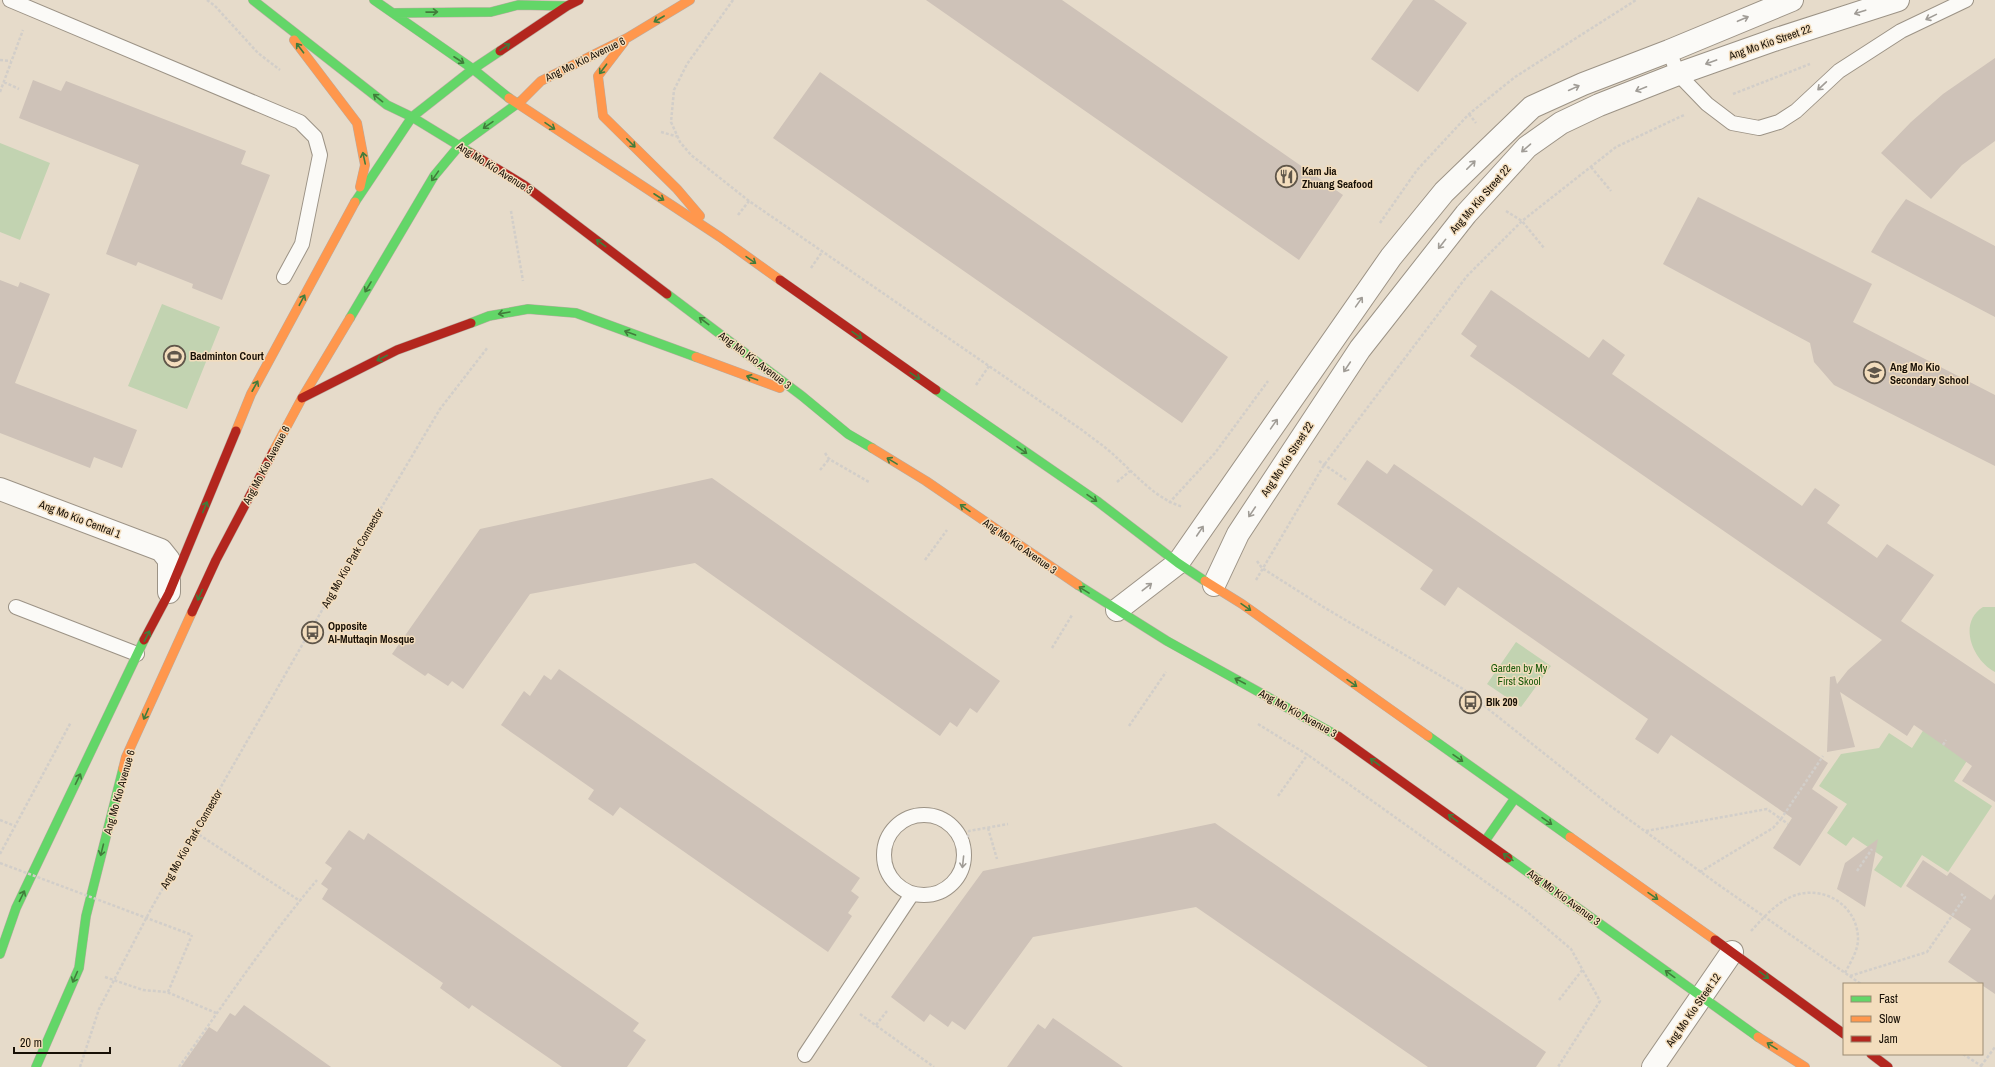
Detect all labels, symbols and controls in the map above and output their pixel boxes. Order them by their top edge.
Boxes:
one-way arrow [425,9,438,16]
one-way arrow [1854,9,1867,16]
one-way arrow [1926,14,1938,21]
one-way arrow [1737,15,1749,23]
one-way arrow [653,16,665,24]
street label: Ang Mo Kio Street 22 [1726,21,1813,63]
street label: Ang Mo Kio Avenue 6 [542,34,627,85]
one-way arrow [295,43,304,54]
one-way arrow [500,43,511,51]
one-way arrow [453,56,464,64]
one-way arrow [1705,59,1717,67]
one-way arrow [599,64,608,75]
one-way arrow [1817,82,1827,91]
one-way arrow [1568,84,1580,91]
one-way arrow [1636,85,1648,93]
one-way arrow [373,94,384,102]
one-way arrow [483,121,494,129]
one-way arrow [544,122,555,130]
street label: Ang Mo Kio Avenue 3 [454,138,536,197]
one-way arrow [626,138,636,148]
one-way arrow [1522,143,1532,152]
one-way arrow [359,152,367,165]
one-way arrow [1466,160,1476,170]
street label: Ang Mo Kio Street 22 [1446,162,1514,237]
restaurant icon: Kam Jia Zhuang Seafood [1274,164,1300,190]
place label: Kam Jia Zhuang Seafood [1302,164,1373,191]
one-way arrow [431,170,439,181]
one-way arrow [653,193,664,202]
one-way arrow [595,238,606,247]
one-way arrow [1438,239,1446,250]
one-way arrow [746,256,757,264]
one-way arrow [363,281,371,293]
one-way arrow [298,294,306,306]
one-way arrow [1355,297,1363,308]
one-way arrow [498,310,511,318]
one-way arrow [699,317,710,326]
one-way arrow [625,328,637,336]
street label: Ang Mo Kio Avenue 3 [715,328,794,392]
one-way arrow [852,331,863,339]
sports icon: Badminton Court [161,343,187,369]
place label: Badminton Court [190,349,264,363]
one-way arrow [377,354,389,362]
school or university icon: Ang Mo Kio Secondary School [1862,360,1888,386]
place label: Ang Mo Kio Secondary School [1890,360,1969,387]
one-way arrow [1343,361,1351,372]
one-way arrow [909,372,920,380]
one-way arrow [747,373,759,381]
one-way arrow [251,381,259,393]
one-way arrow [1270,418,1278,429]
street label: Ang Mo Kio Street 22 [1257,419,1316,500]
street label: Ang Mo Kio Avenue 6 [239,423,293,508]
one-way arrow [1016,446,1027,454]
one-way arrow [887,457,898,465]
one-way arrow [1086,494,1097,502]
street label: Ang Mo Kio Central 1 [36,497,123,541]
one-way arrow [202,501,210,513]
one-way arrow [959,504,970,512]
street label: Ang Mo Kio Park Connector [317,506,386,611]
one-way arrow [1248,506,1256,517]
street label: Ang Mo Kio Avenue 3 [979,515,1060,577]
one-way arrow [1196,525,1204,536]
one-way arrow [1142,582,1153,591]
one-way arrow [1078,585,1089,594]
one-way arrow [196,589,203,601]
one-way arrow [1240,603,1251,611]
bus stop icon: Opposite Al-Muttaqin Mosque [300,619,326,645]
place label: Opposite Al-Muttaqin Mosque [328,619,414,646]
one-way arrow [144,630,151,642]
park label: Garden by My First Skool [1491,661,1548,688]
one-way arrow [1234,676,1246,684]
one-way arrow [1346,679,1357,687]
street label: Ang Mo Kio Avenue 3 [1256,685,1339,740]
bus stop icon: Blk 209 [1458,689,1484,715]
place label: Blk 209 [1486,695,1518,709]
one-way arrow [142,707,149,719]
street label: Ang Mo Kio Avenue 6 [100,748,138,837]
one-way arrow [1452,754,1463,762]
one-way arrow [1370,758,1381,766]
one-way arrow [75,773,82,785]
street label: Ang Mo Kio Park Connector [156,787,225,892]
one-way arrow [1448,814,1459,822]
one-way arrow [1541,817,1552,825]
one-way arrow [98,844,106,857]
one-way arrow [1503,853,1514,862]
one-way arrow [960,855,967,868]
street label: Ang Mo Kio Avenue 3 [1524,865,1603,928]
one-way arrow [19,890,26,902]
one-way arrow [1647,892,1658,900]
one-way arrow [1665,970,1676,978]
one-way arrow [71,971,79,983]
street label: Ang Mo Kio Street 12 [1662,971,1723,1050]
one-way arrow [1758,971,1769,979]
legend [1843,983,1983,1055]
text: Fast [1879,991,1898,1007]
text: Slow [1879,1011,1901,1027]
scale bar [14,1029,110,1055]
text: Jam [1879,1031,1898,1047]
text: 20 m [20,1035,42,1051]
one-way arrow [1767,1042,1778,1050]

